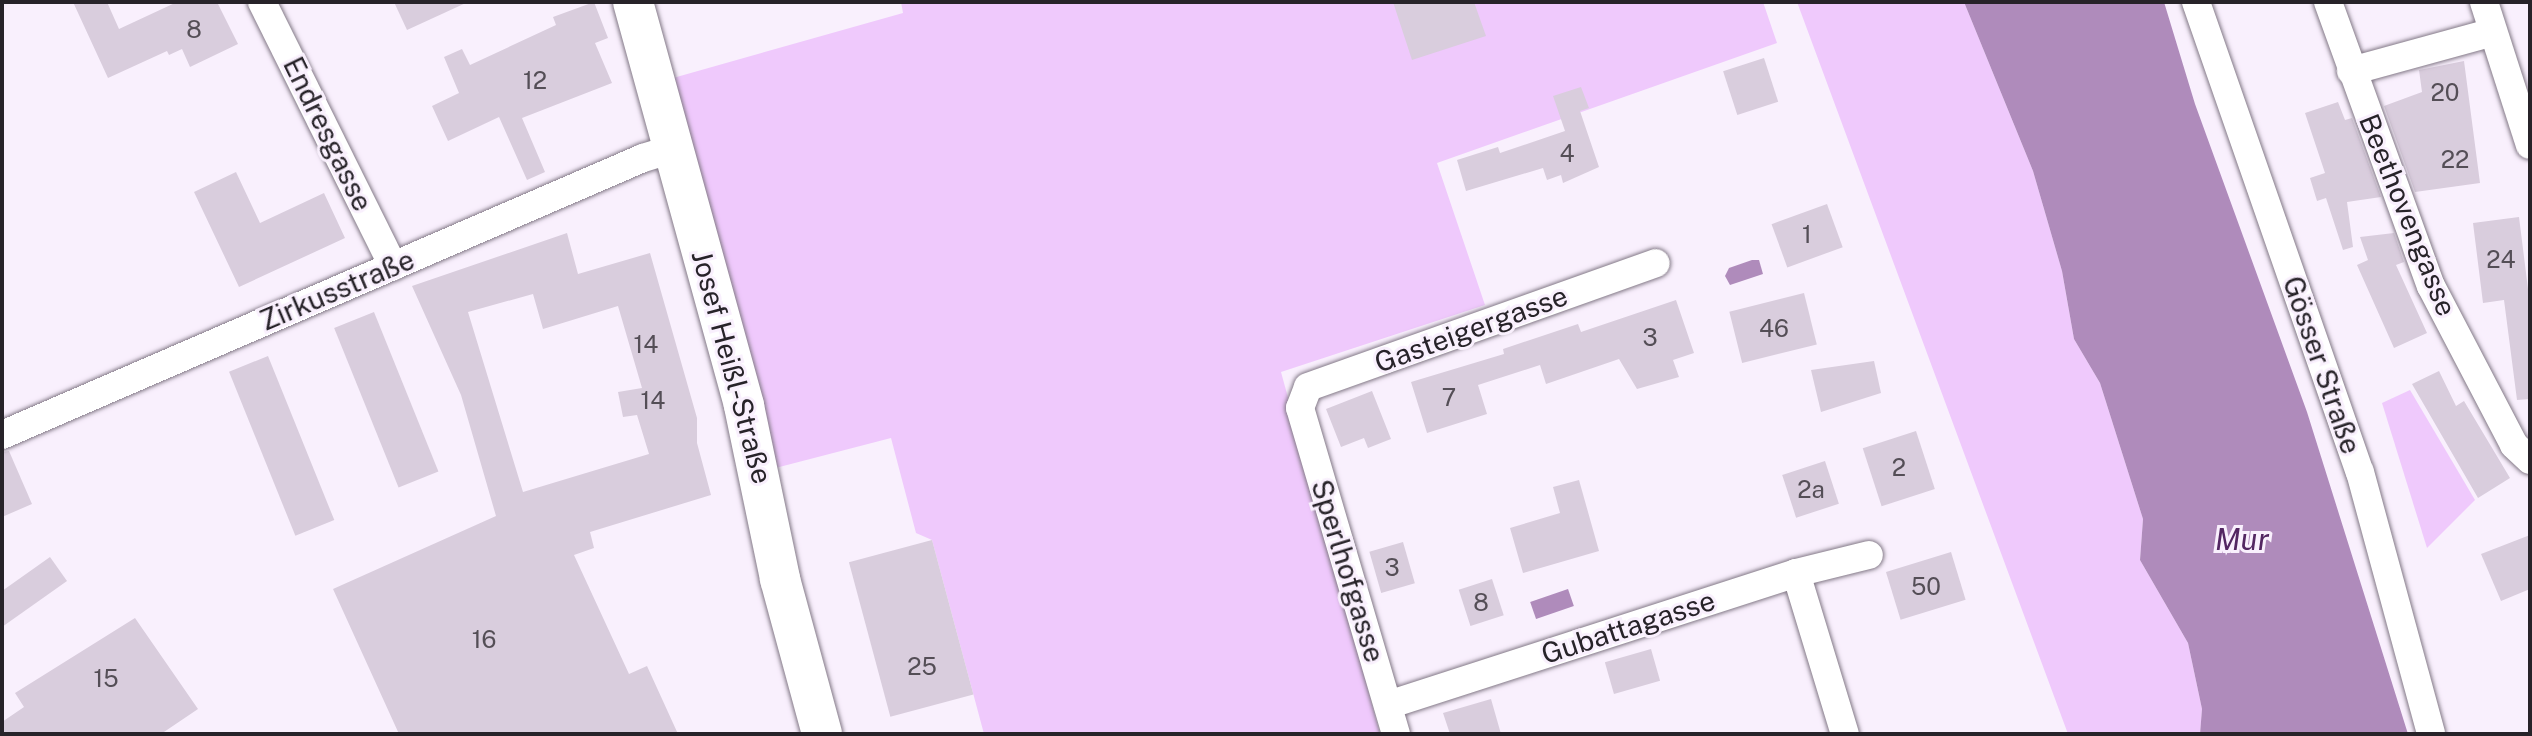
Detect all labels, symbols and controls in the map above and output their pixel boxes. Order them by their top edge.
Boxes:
house number: 8 [186,16,202,44]
street label: Endresgasse [276,52,380,216]
house number: 12 [523,67,547,95]
house number: 20 [2431,79,2459,107]
street label: Beethovengasse [2352,109,2464,321]
house number: 4 [1559,140,1575,168]
house number: 22 [2441,146,2469,174]
house number: 1 [1802,221,1812,249]
street label: Zirkusstraße [255,242,419,338]
house number: 24 [2486,246,2516,274]
street label: Josef Heißl-Straße [685,247,779,487]
street label: Gösser Straße [2276,272,2368,458]
street label: Gasteigergasse [1370,279,1572,379]
house number: 46 [1759,315,1789,343]
house number: 3 [1642,324,1658,352]
house number: 14 [634,331,658,359]
house number: 7 [1442,384,1456,412]
house number: 14 [641,387,665,415]
house number: 2 [1892,454,1906,482]
street label: Sperlhofgasse [1304,476,1392,666]
house number: 2a [1797,476,1825,504]
water label: Mur [2215,521,2269,557]
house number: 3 [1384,554,1400,582]
house number: 50 [1911,573,1941,601]
street label: Gubattagasse [1537,583,1719,671]
house number: 8 [1473,589,1489,617]
house number: 16 [472,626,496,654]
house number: 25 [907,653,937,681]
house number: 15 [93,665,119,693]

